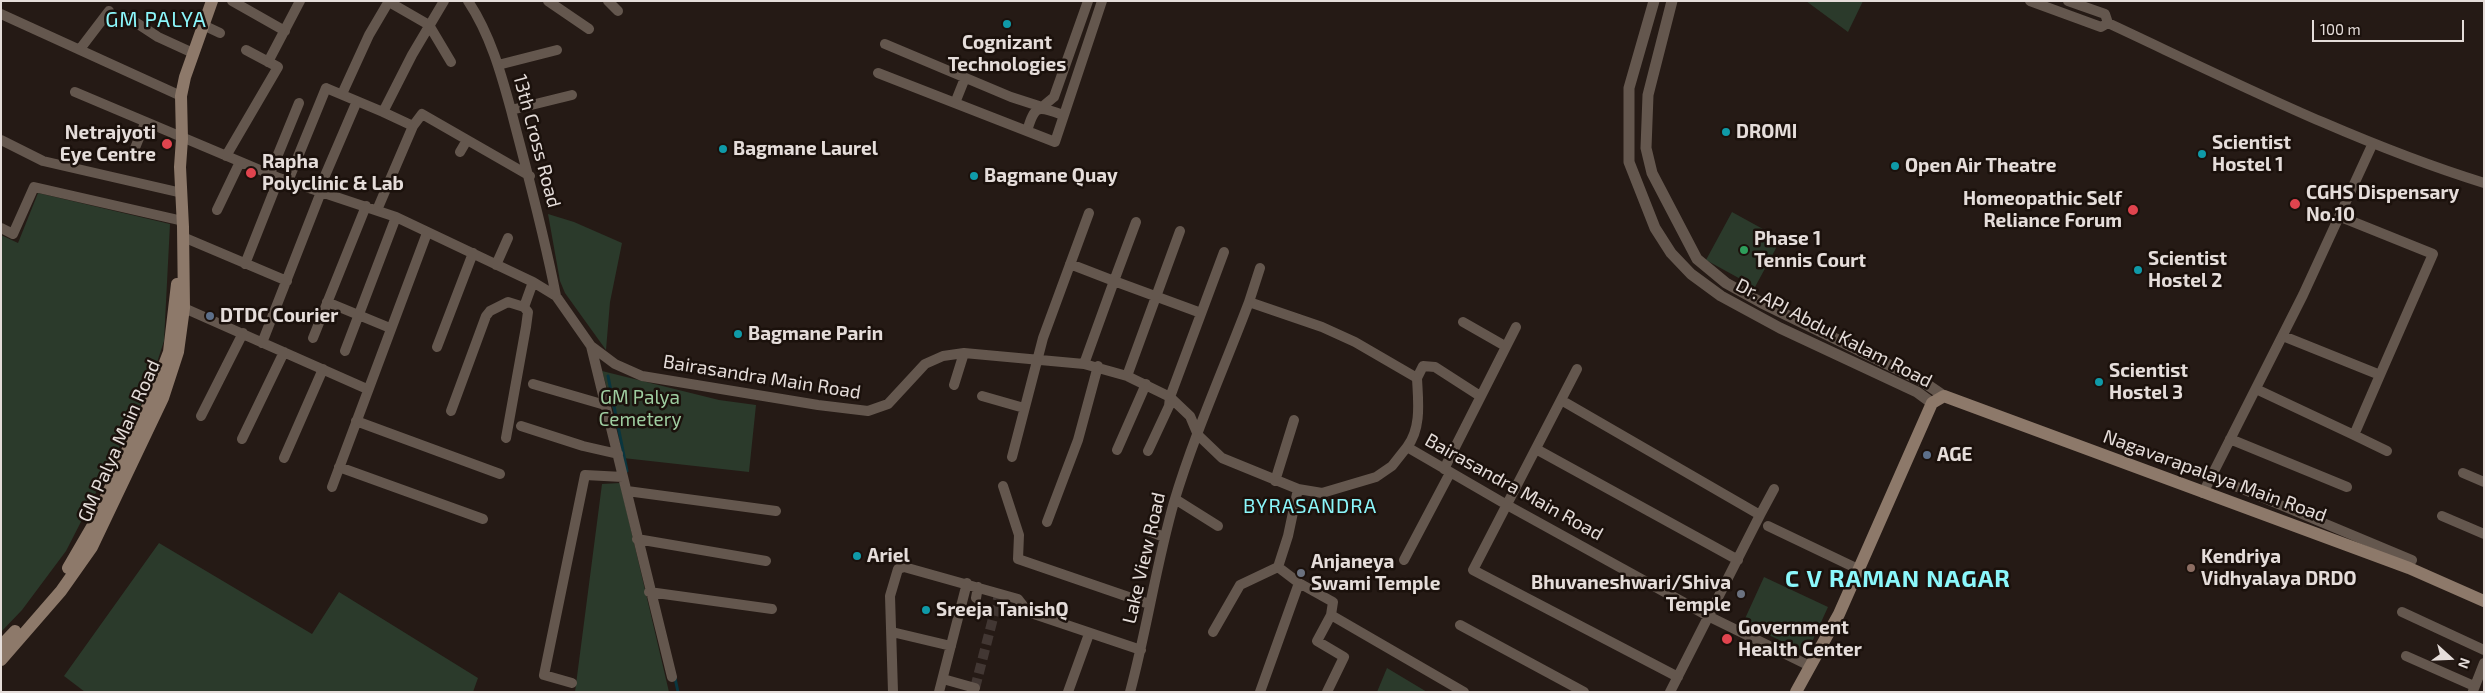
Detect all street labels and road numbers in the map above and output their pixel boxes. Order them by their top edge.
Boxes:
street label: 13th Cross Road [508,72,566,210]
street label: Dr. APJ Abdul Kalam Road [1732,274,1936,392]
street label: Bairasandra Main Road [661,350,863,404]
street label: GM Palya Main Road [73,356,165,526]
street label: Nagavarapalaya Main Road [2100,425,2330,527]
street label: Bairasandra Main Road [1421,429,1607,545]
street label: Lake View Road [1118,490,1170,626]

